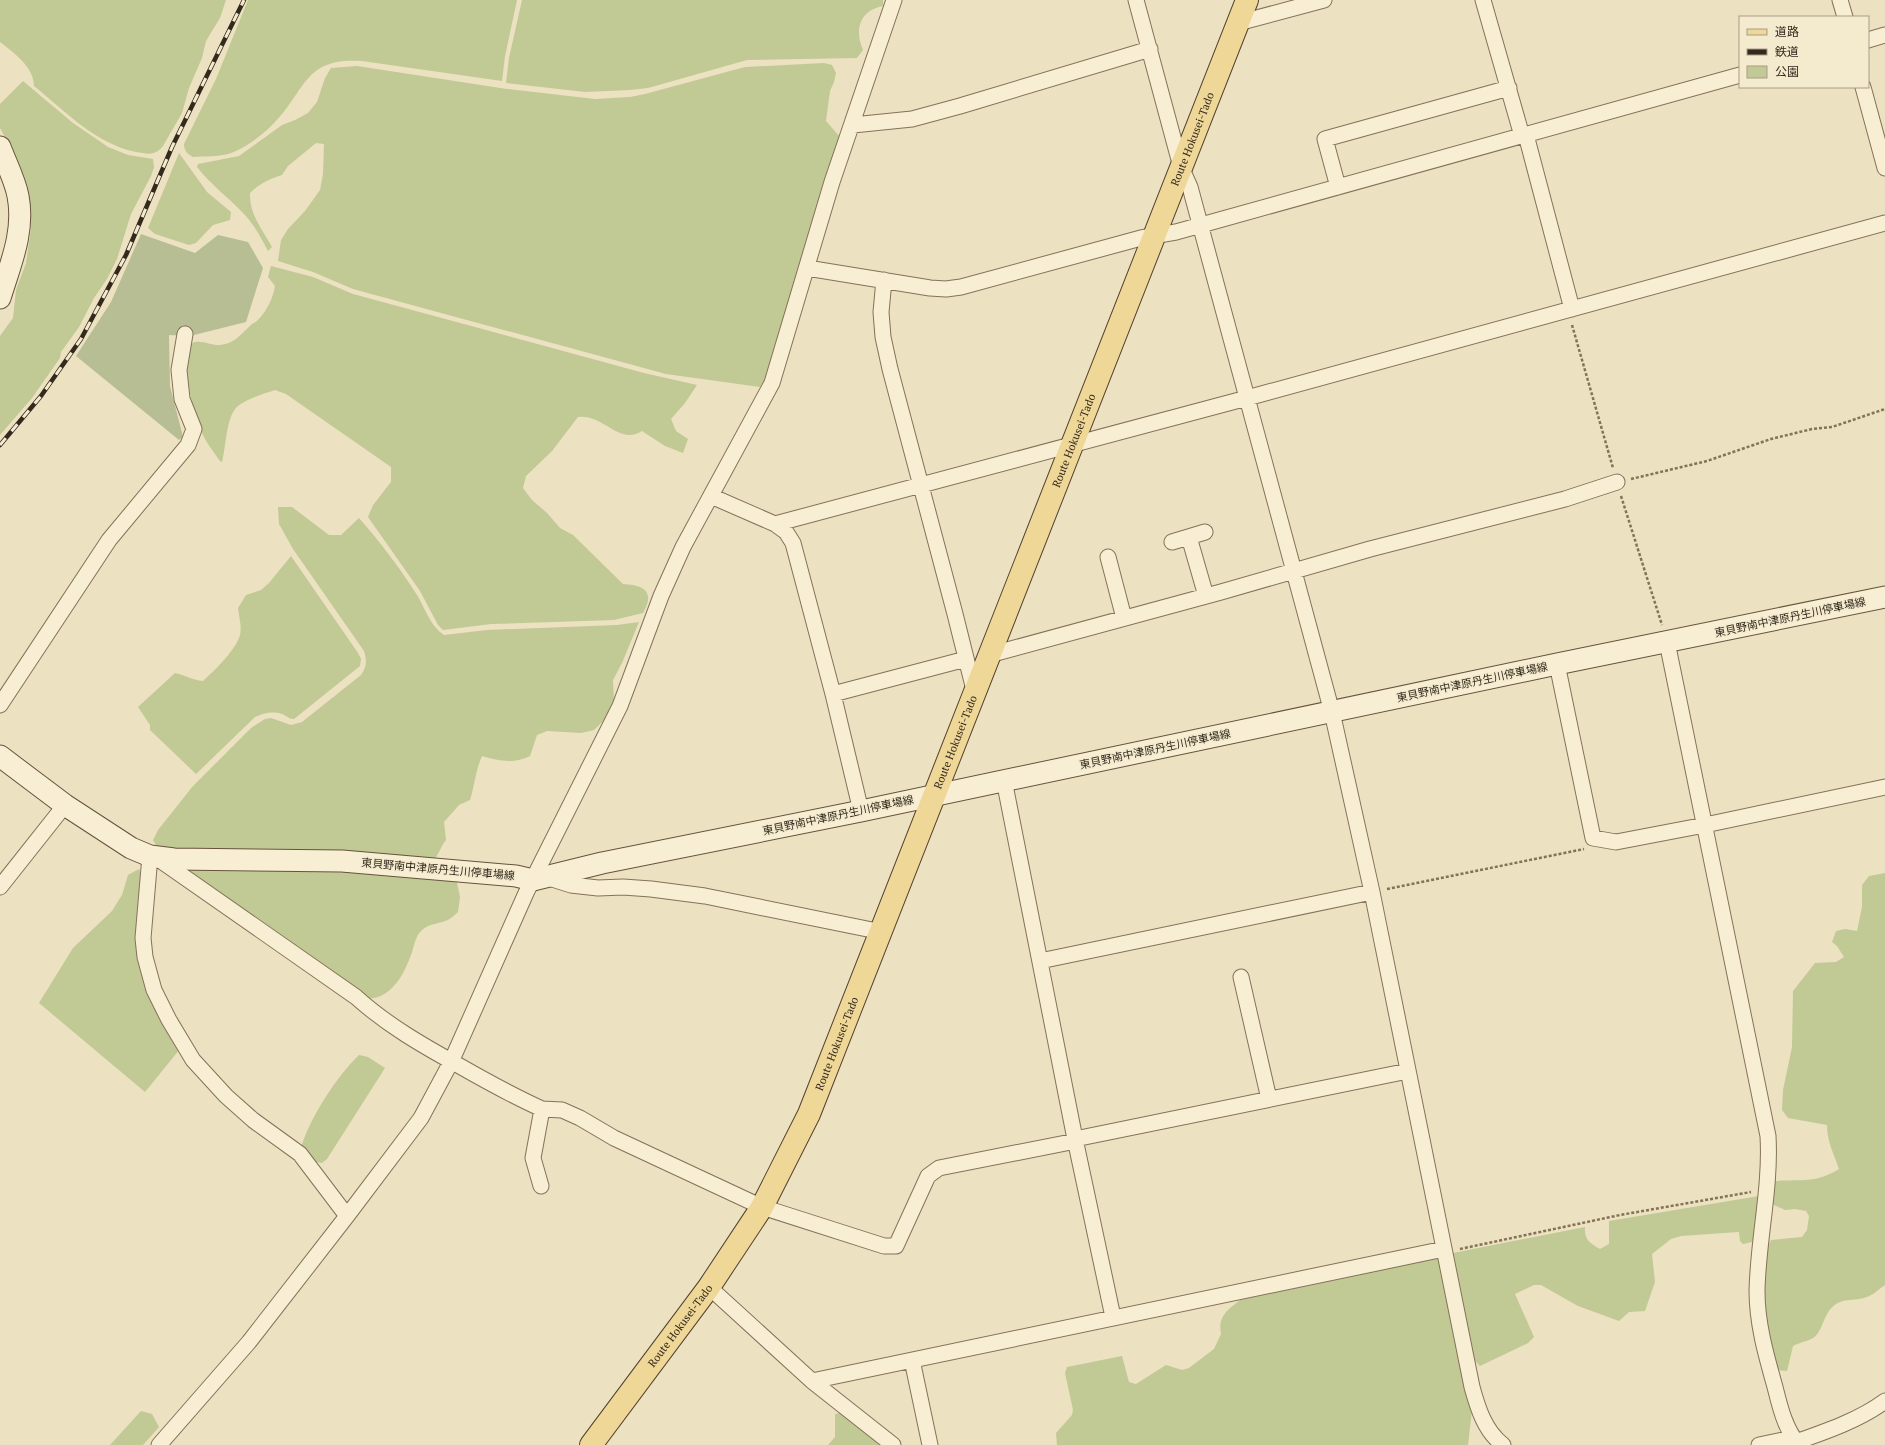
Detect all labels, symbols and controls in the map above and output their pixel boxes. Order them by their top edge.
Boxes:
legend [1739,16,1869,88]
text: 道路 [1775,24,1799,39]
text: 鉄道 [1775,44,1799,59]
text: 公園 [1775,64,1799,79]
street label: Route Hokusei-Tado [1168,90,1217,188]
street label: Route Hokusei-Tado [1049,392,1099,489]
street label: 東貝野南中津原丹生川停車場線 [1713,594,1867,640]
street label: 東貝野南中津原丹生川停車場線 [1395,659,1549,705]
street label: Route Hokusei-Tado [931,693,980,791]
street label: 東貝野南中津原丹生川停車場線 [1078,726,1232,772]
street label: 東貝野南中津原丹生川停車場線 [761,792,915,838]
street label: 東貝野南中津原丹生川停車場線 [361,855,515,883]
street label: Route Hokusei-Tado [812,995,861,1092]
street label: Route Hokusei-Tado [645,1282,716,1370]

